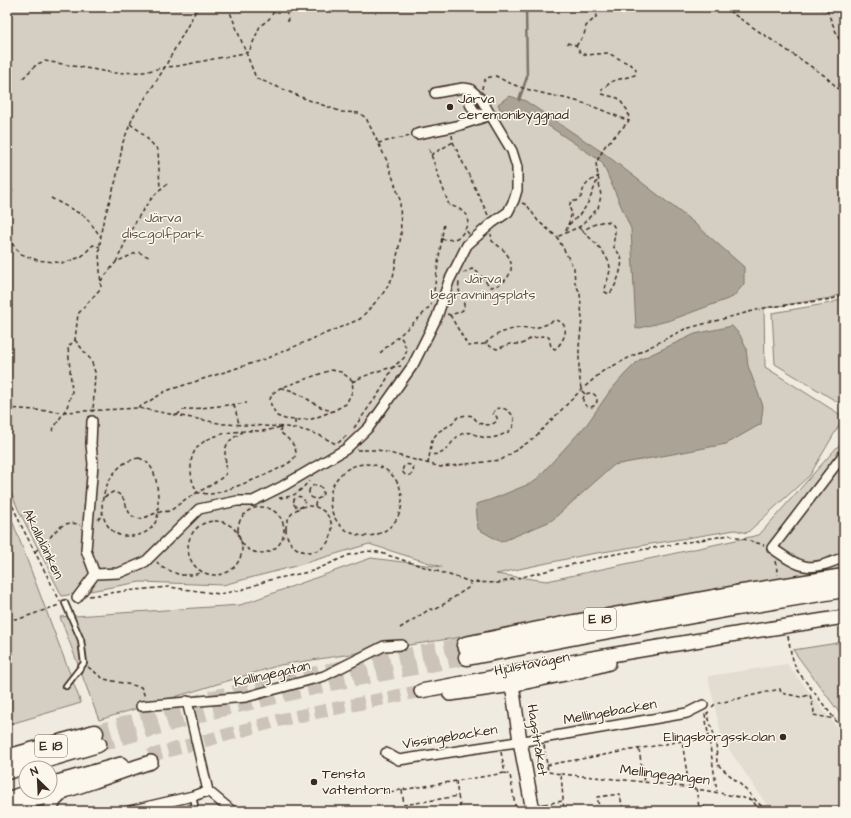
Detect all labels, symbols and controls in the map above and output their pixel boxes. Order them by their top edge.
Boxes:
place label: Järva ceremonibyggnad [458,89,569,125]
marker: Järva ceremonibyggnad [445,102,455,112]
park label: Järva discgolfpark [122,208,204,244]
park label: Järva begravningsplats [431,269,535,305]
street label: Akallalänken [17,506,69,582]
road number: E 18 [584,608,616,630]
street label: Hjulstavägen [493,647,571,681]
street label: Kallingegatan [232,655,312,693]
street label: Mellingebacken [562,694,658,730]
street label: Hagstråket [521,703,553,778]
street label: Vissingebacken [401,720,499,754]
place label: Elingsborgsskolan [664,727,775,747]
marker: Elingsborgsskolan [778,732,788,742]
road number: E 18 [35,735,67,757]
north arrow [18,760,58,800]
street label: Mellingegången [619,760,711,790]
text: N [28,763,40,780]
place label: Tensta vattentorn [322,764,391,800]
marker: Tensta vattentorn [309,777,319,787]

